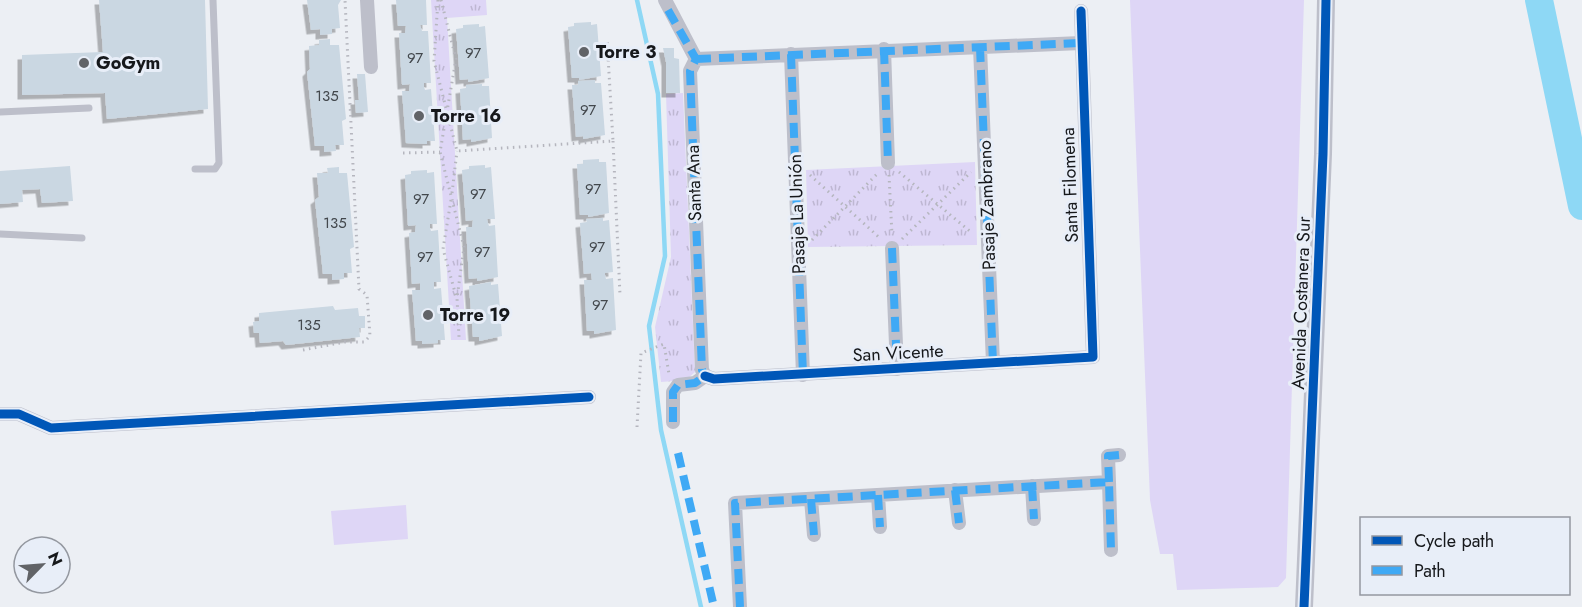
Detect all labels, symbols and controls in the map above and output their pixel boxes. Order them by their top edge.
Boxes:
place label: Torre 3 [596,39,656,65]
house number: 97 [465,42,481,64]
marker: Torre 3 [577,45,591,59]
house number: 97 [407,47,423,69]
place label: GoGym [96,50,160,76]
marker: GoGym [77,56,91,70]
house number: 135 [315,85,339,107]
house number: 97 [580,99,596,121]
place label: Torre 16 [431,103,501,129]
marker: Torre 16 [412,109,426,123]
street label: Santa Filomena [1055,127,1085,243]
street label: Pasaje Zambrano [972,139,1002,270]
street label: Santa Ana [680,144,708,222]
street label: Pasaje La Unión [782,154,812,274]
house number: 97 [585,178,601,200]
house number: 97 [470,183,486,205]
house number: 97 [413,188,429,210]
house number: 135 [323,212,347,234]
street label: Avenida Costanera Sur [1285,215,1317,390]
house number: 97 [589,236,605,258]
house number: 97 [474,241,490,263]
house number: 97 [417,246,433,268]
house number: 97 [592,294,608,316]
place label: Torre 19 [440,302,510,328]
marker: Torre 19 [421,308,435,322]
house number: 135 [297,314,321,336]
street label: San Vicente [852,338,944,368]
legend [1360,517,1570,595]
text: Cycle path [1414,528,1494,554]
north arrow [12,535,72,595]
text: N [42,548,68,569]
text: Path [1414,558,1446,584]

